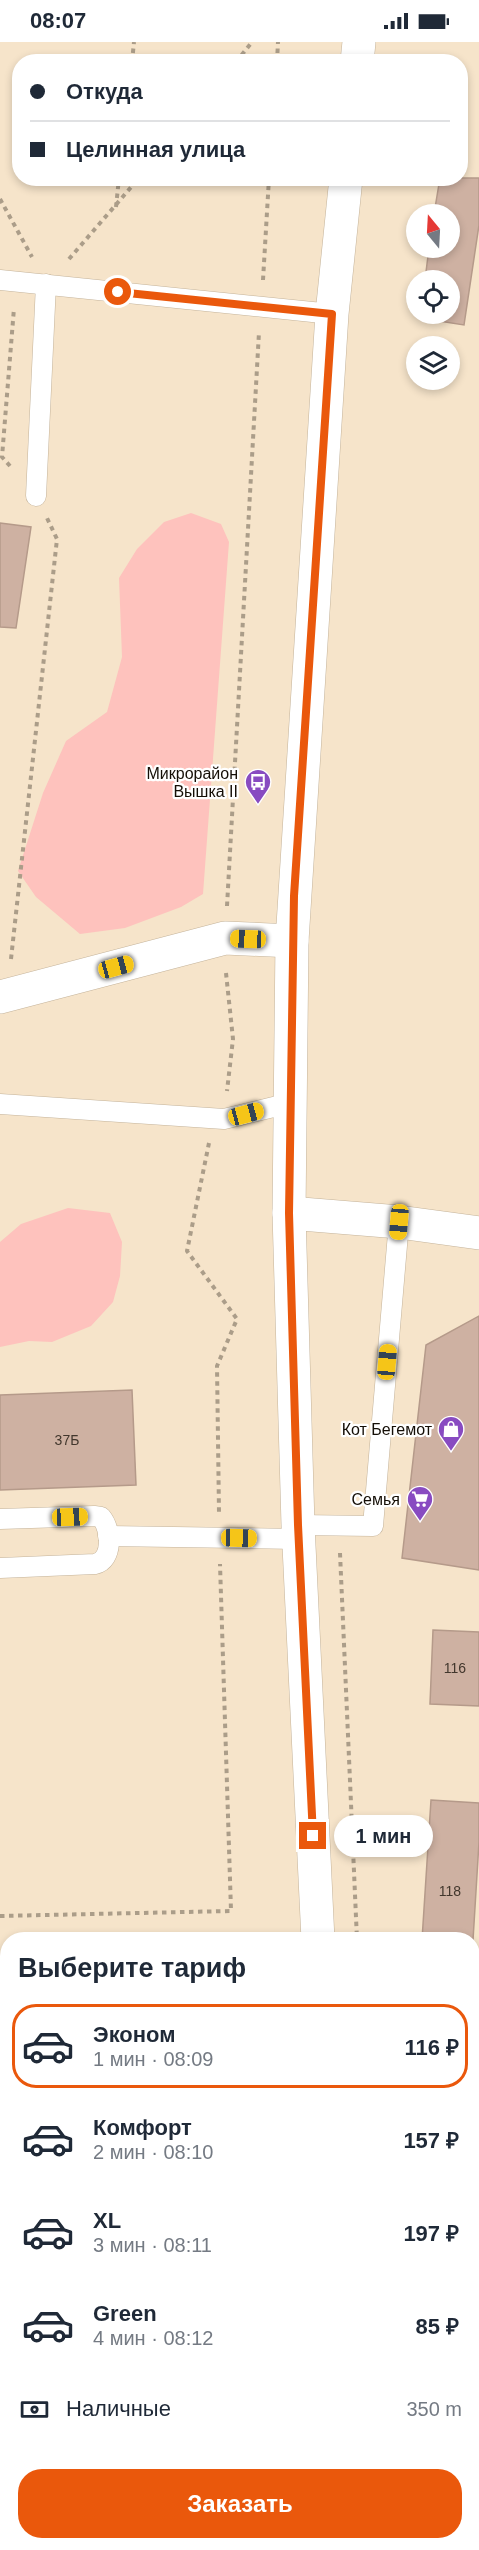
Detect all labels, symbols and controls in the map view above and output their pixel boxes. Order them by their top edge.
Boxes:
text: 08:07 [30,8,86,33]
text: Откуда [66,79,143,104]
text: Целинная улица [66,137,245,162]
north arrow [406,204,460,258]
map controls [406,204,460,390]
button: locate [406,270,460,324]
route start [104,278,131,305]
button: layers [406,336,460,390]
place label: Микрорайон Вышка II [146,765,238,800]
bus stop icon: Микрорайон Вышка II [243,767,273,805]
car [230,929,266,949]
car [96,954,136,980]
car [226,1101,266,1127]
car [388,1203,410,1241]
car [376,1343,398,1381]
shop icon: Кот Бегемот [436,1414,466,1452]
place label: Кот Бегемот [342,1421,433,1438]
house number: 37Б [55,1432,79,1448]
supermarket icon: Семья [405,1484,435,1522]
place label: Семья [352,1491,400,1508]
car [52,1507,88,1527]
car [221,1529,257,1547]
house number: 116 [444,1660,466,1676]
callout: 1 мин [334,1815,433,1857]
route end [299,1822,326,1849]
text: 1 мин [356,1825,411,1847]
house number: 118 [439,1883,461,1899]
text: Выберите тариф [18,1953,246,1983]
icon: car [21,2019,75,2073]
text: Эконом [93,2022,176,2047]
text: 116 ₽ [405,2035,459,2060]
text: 1 мин · 08:09 [93,2048,213,2070]
icon: car [21,2112,75,2166]
text: Комфорт [93,2115,192,2140]
text: 157 ₽ [403,2128,459,2153]
text: 2 мин · 08:10 [93,2141,213,2163]
icon: car [21,2205,75,2259]
text: XL [93,2208,121,2233]
text: 197 ₽ [403,2221,459,2246]
text: 3 мин · 08:11 [93,2234,212,2256]
icon: car [21,2298,75,2352]
text: Green [93,2301,157,2326]
text: 85 ₽ [416,2314,459,2339]
text: 4 мин · 08:12 [93,2327,213,2349]
icon: cash [18,2393,51,2426]
text: Наличные [66,2396,171,2421]
text: 350 m [406,2398,462,2420]
button: Заказать [18,2469,462,2538]

